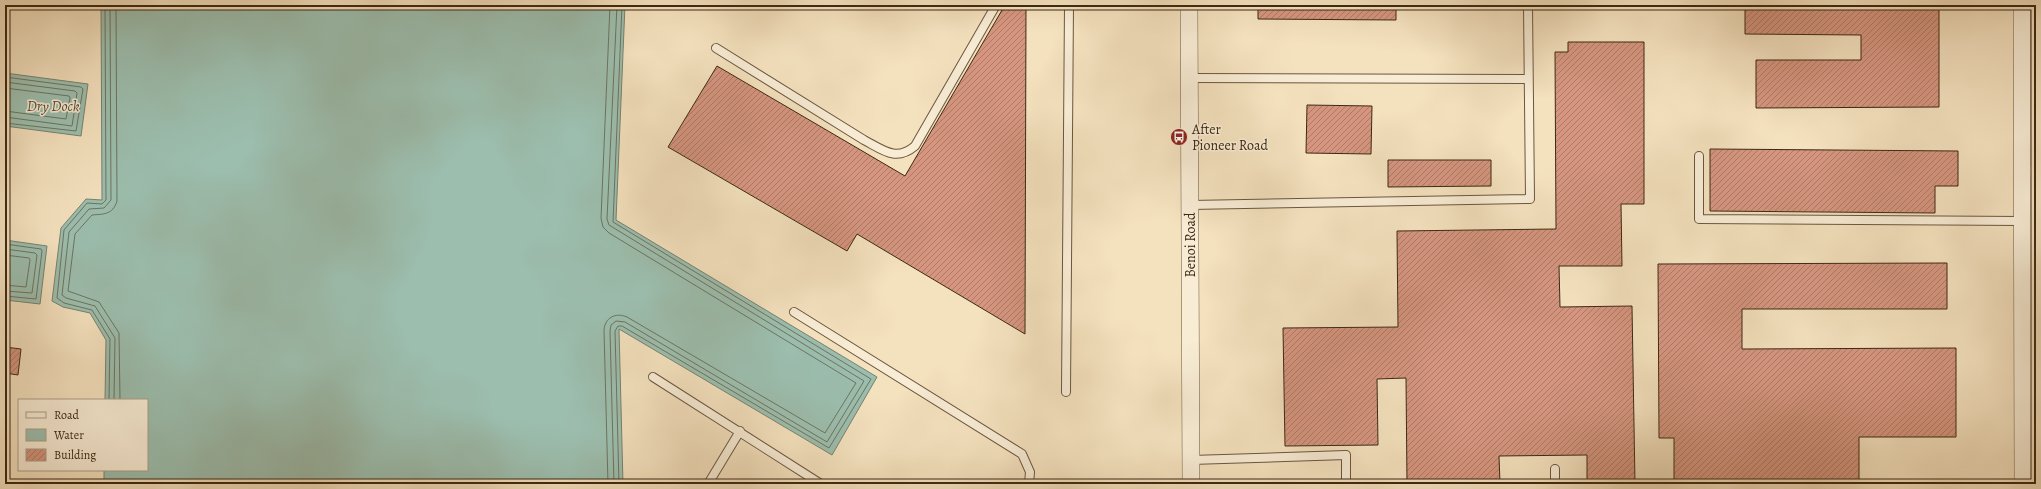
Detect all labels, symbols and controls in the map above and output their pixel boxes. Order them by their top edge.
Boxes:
water label: Dry Dock [27,96,80,116]
place label: After Pioneer Road [1191,120,1268,155]
bus stop icon: After Pioneer Road [1169,127,1189,147]
street label: Benoi Road [1181,212,1200,278]
legend [18,399,148,471]
text: Road [54,407,80,423]
text: Water [53,427,84,443]
text: Building [54,447,96,463]

